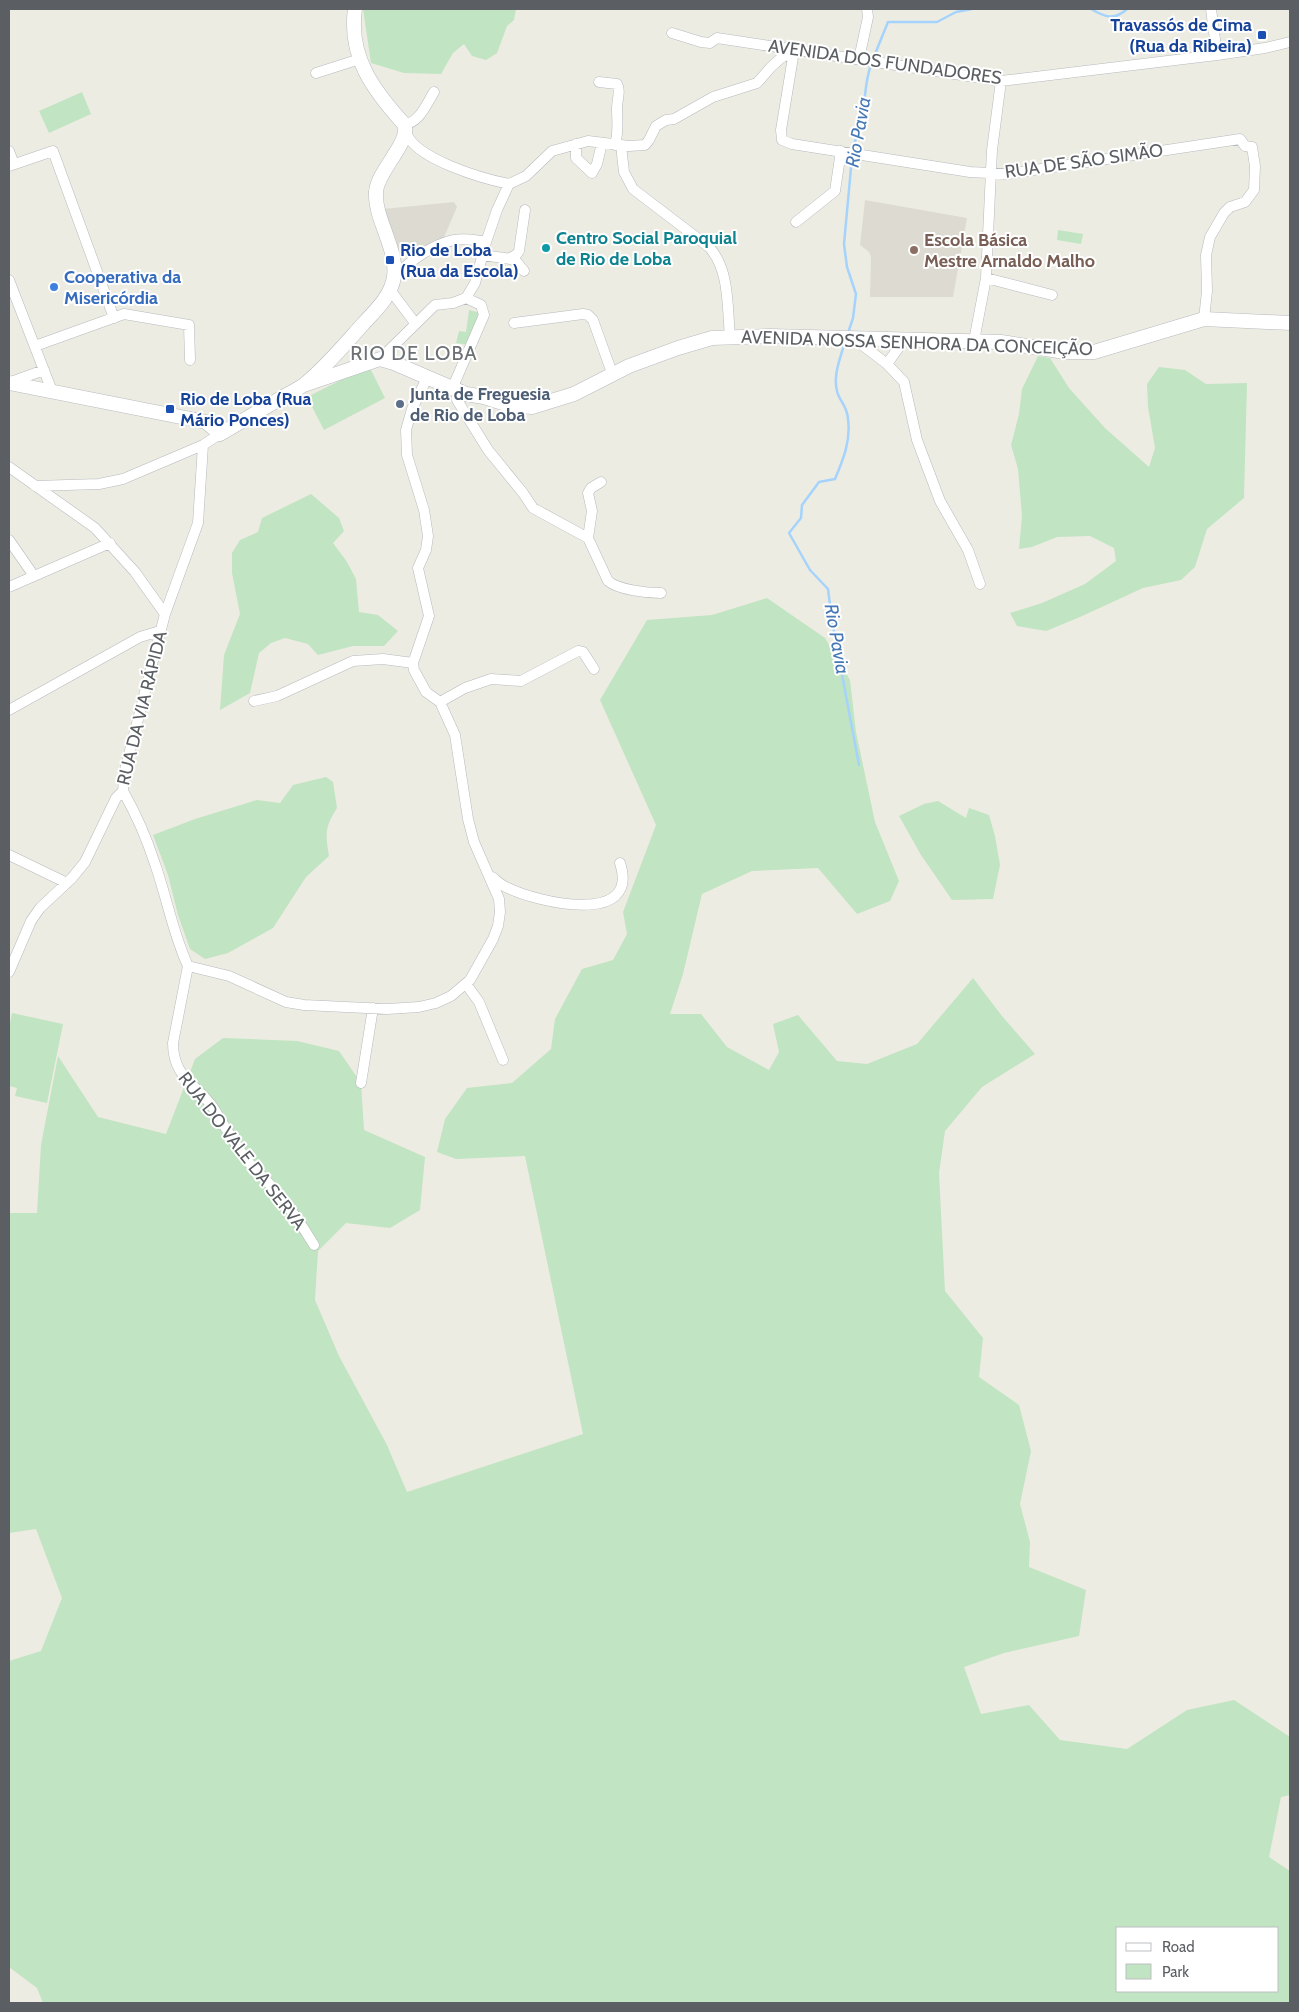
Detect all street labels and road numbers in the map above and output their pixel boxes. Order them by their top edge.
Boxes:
street label: AVENIDA DOS FUNDADORES [767,35,1003,89]
street label: RUA DE SÃO SIMÃO [1003,139,1165,183]
street label: AVENIDA NOSSA SENHORA DA CONCEIÇÃO [741,326,1093,360]
street label: RUA DA VIA RÁPIDA [112,629,172,787]
street label: RUA DO VALE DA SERVA [173,1068,311,1234]

